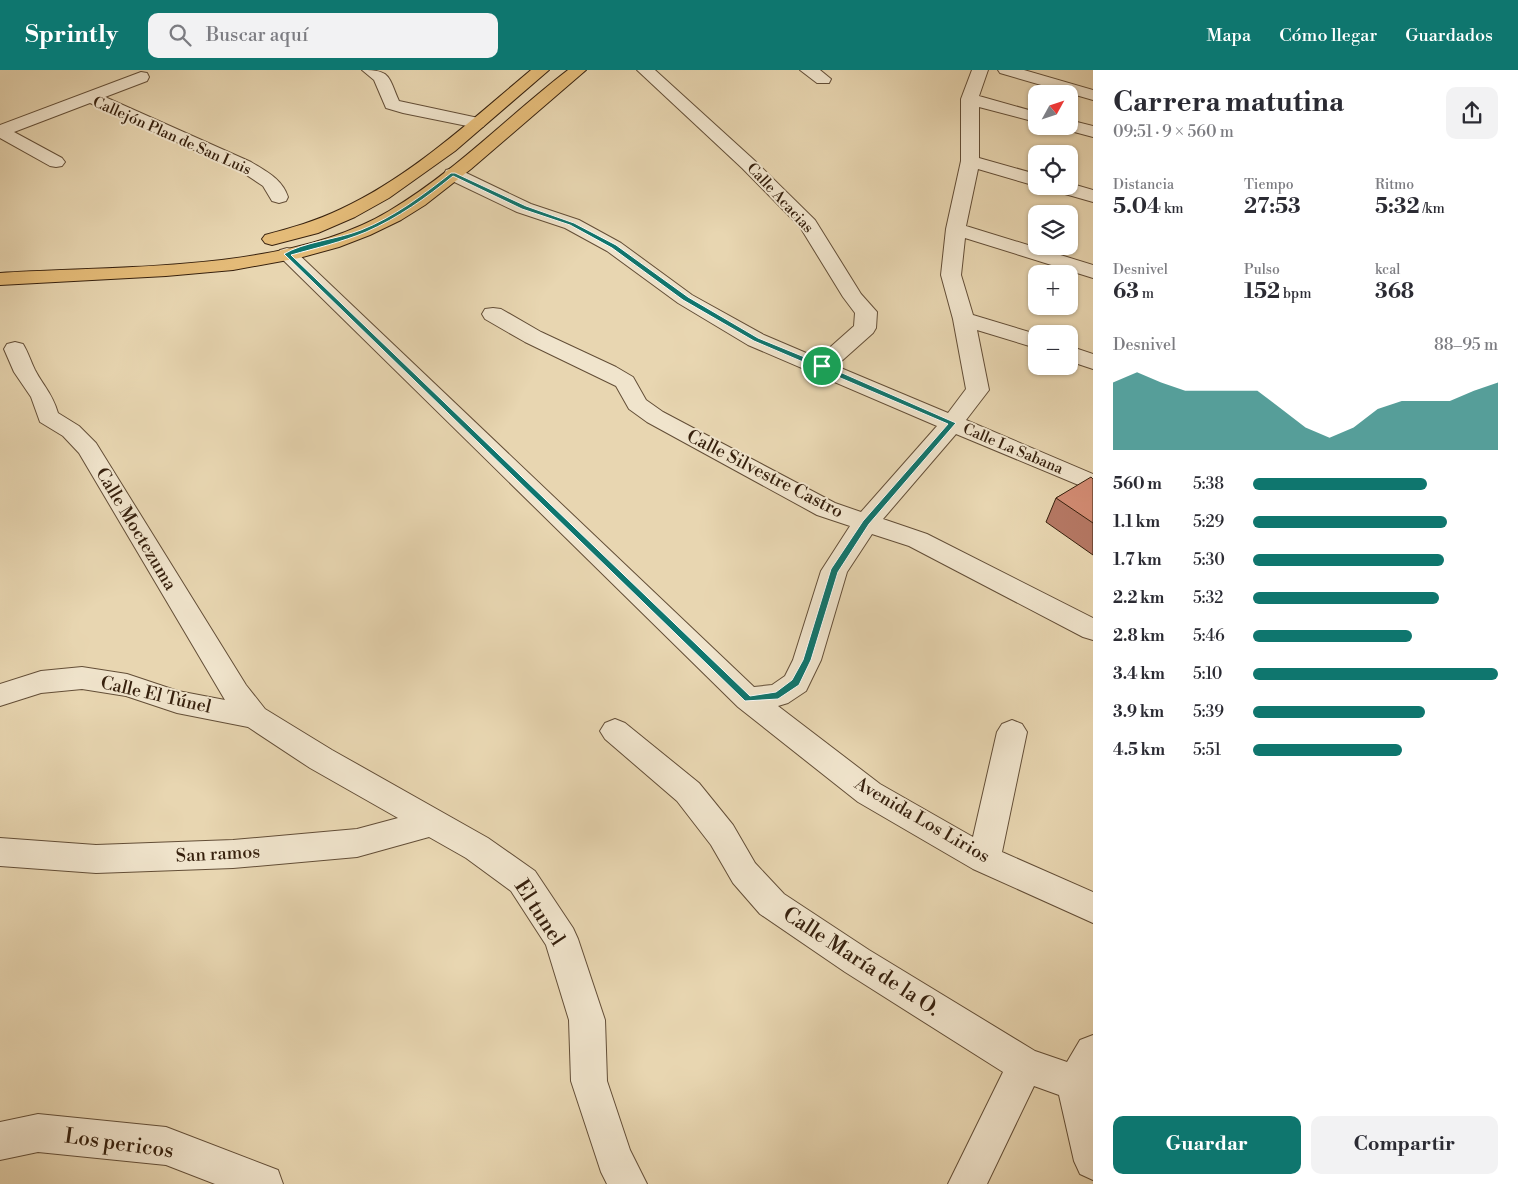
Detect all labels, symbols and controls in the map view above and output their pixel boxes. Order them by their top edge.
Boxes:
search box [148,13,498,58]
text: Sprintly [25,20,118,50]
icon: search [166,21,194,49]
text: Buscar aquí [206,23,308,47]
text: Mapa [1207,24,1251,47]
text: Cómo llegar [1279,24,1377,47]
text: Guardados [1405,24,1493,47]
north arrow [1028,85,1078,135]
map controls [1028,85,1078,375]
text: Carrera matutina [1113,85,1344,120]
button: share [1446,87,1498,139]
street label: Callejón Plan de San Luis [90,92,254,180]
text: 09:51 · 9 × 560 m [1113,122,1234,142]
button: locate [1028,145,1078,195]
street label: Calle Acacias [743,159,817,237]
text: Distancia [1113,176,1174,194]
text: Tiempo [1244,176,1294,194]
text: Ritmo [1375,176,1414,194]
text: 5.04 [1113,194,1161,220]
text: 27:53 [1244,194,1301,220]
text: 5:32 [1375,194,1420,220]
text: km [1161,200,1184,218]
text: /km [1420,200,1445,218]
button: layers [1028,205,1078,255]
text: Desnivel [1113,261,1168,279]
text: Pulso [1244,261,1280,279]
text: kcal [1375,261,1400,279]
button: + [1028,265,1078,315]
text: 63 [1113,279,1139,305]
text: 152 [1244,279,1280,305]
text: 368 [1375,279,1414,305]
text: m [1139,285,1154,303]
text: bpm [1280,285,1311,303]
button: − [1028,325,1078,375]
text: Desnivel [1113,335,1176,355]
text: 88–95 m [1434,335,1498,355]
pin [801,345,843,387]
icon: arrive [808,352,836,380]
street label: Calle La Sabana [960,419,1066,479]
street label: Calle Silvestre Castro [683,425,847,523]
street label: Calle Moctezuma [90,463,182,595]
text: 560 m [1113,474,1162,494]
text: 5:38 [1193,474,1224,494]
text: 1.1 km [1113,512,1160,532]
text: 5:29 [1193,512,1224,532]
text: 1.7 km [1113,550,1162,570]
text: 5:30 [1193,550,1225,570]
text: 2.2 km [1113,588,1164,608]
text: 5:32 [1193,588,1223,608]
text: 2.8 km [1113,626,1165,646]
text: 5:46 [1193,626,1225,646]
text: 3.4 km [1113,664,1165,684]
text: 5:10 [1193,664,1222,684]
street label: Calle El Túnel [98,671,214,719]
text: 3.9 km [1113,702,1164,722]
text: 5:39 [1193,702,1224,722]
text: 4.5 km [1113,740,1165,760]
text: 5:51 [1193,740,1221,760]
street label: Avenida Los Lirios [849,771,994,868]
street label: San ramos [175,840,261,868]
street label: El tunel [508,875,570,951]
street label: Calle María de la O. [778,902,944,1022]
button: Guardar [1113,1116,1301,1174]
button: Compartir [1311,1116,1498,1174]
street label: Los pericos [63,1123,175,1165]

